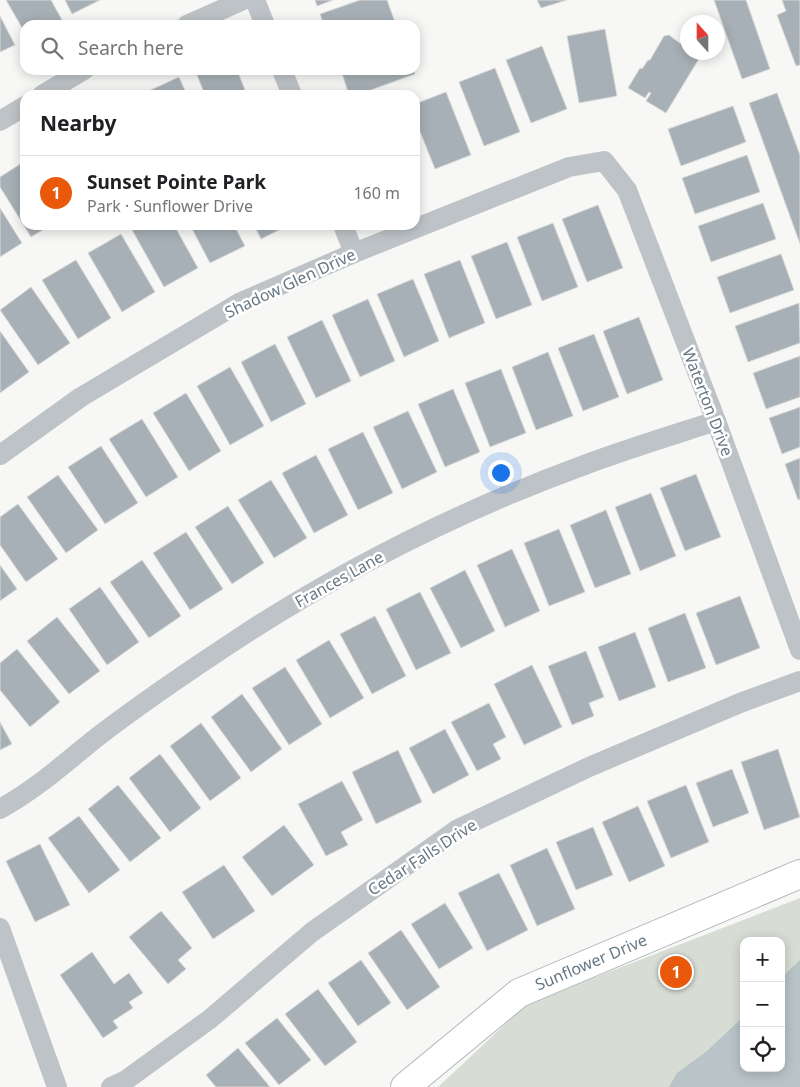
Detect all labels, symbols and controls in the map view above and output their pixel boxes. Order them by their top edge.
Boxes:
north arrow [680,15,725,60]
search box [20,20,420,75]
icon: search [38,34,66,62]
text: Search here [78,35,184,61]
text: Nearby [40,109,116,137]
text: Sunset Pointe Park [87,169,266,195]
text: 1 [51,182,61,204]
text: 160 m [353,182,400,204]
text: Park · Sunflower Drive [87,195,253,217]
street label: Shadow Glen Drive [221,243,359,323]
street label: Waterton Drive [677,345,739,459]
your location [488,460,514,486]
street label: Frances Lane [291,546,387,612]
street label: Cedar Falls Drive [363,814,481,900]
street label: Sunflower Drive [532,929,650,995]
map controls [740,937,785,1072]
button: + [740,937,785,982]
pin: 1 [660,953,692,991]
button: − [740,982,785,1027]
button: locate [740,1027,785,1072]

